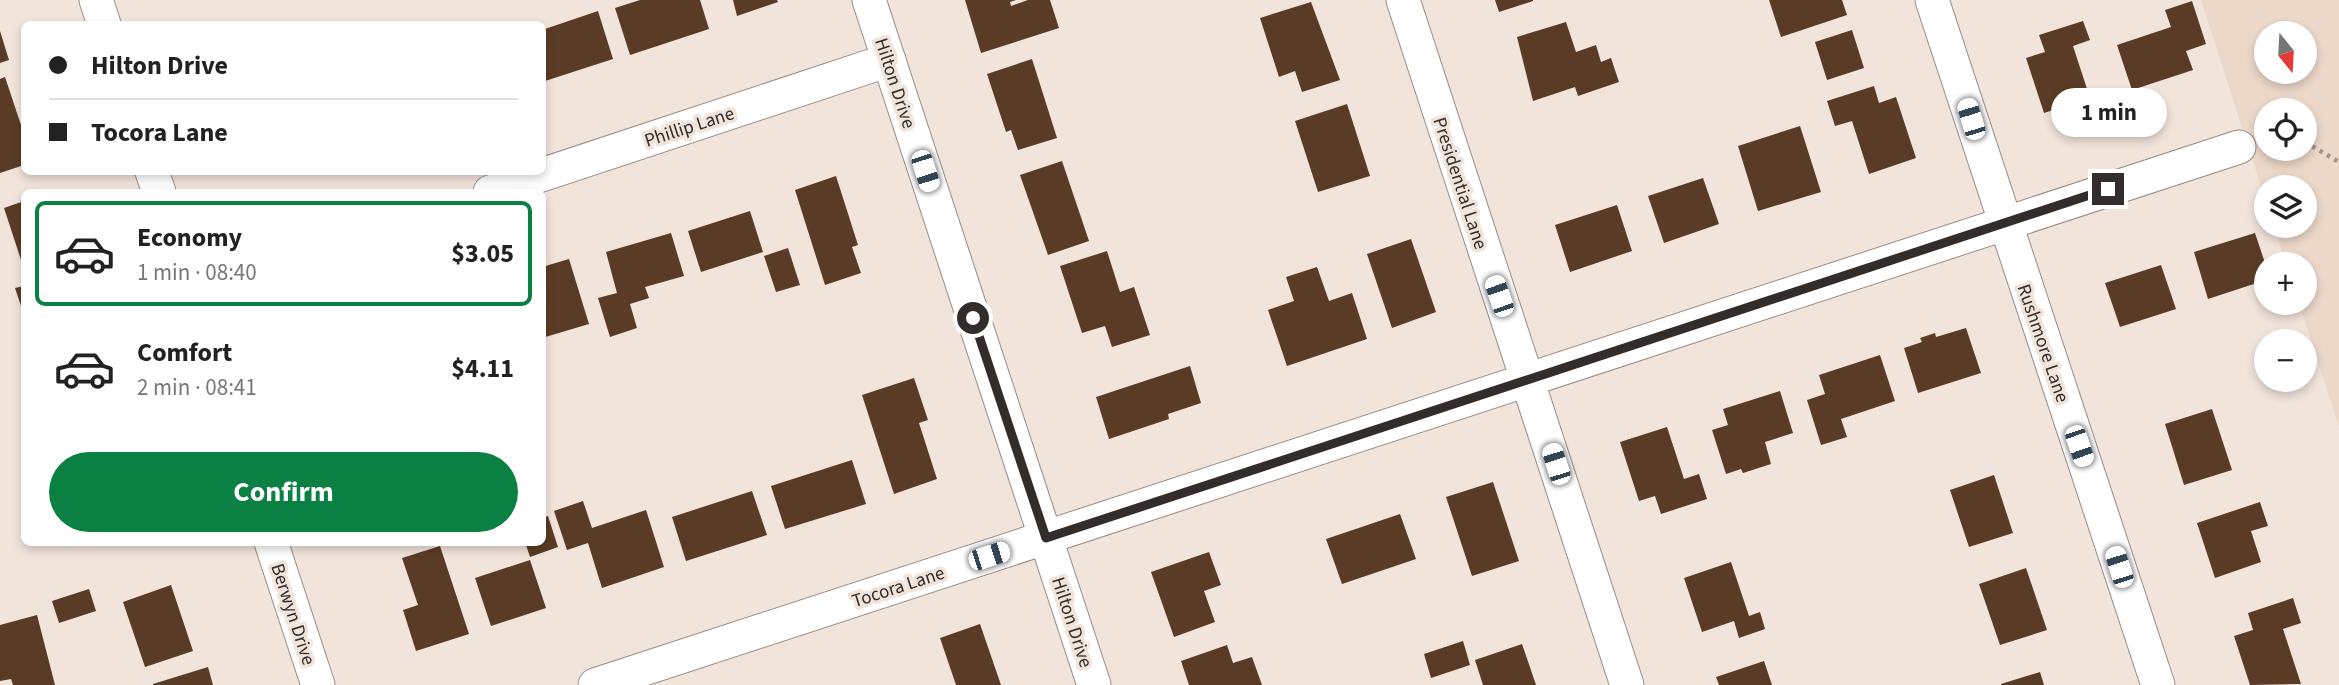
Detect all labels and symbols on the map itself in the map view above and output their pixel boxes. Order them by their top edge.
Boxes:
north arrow [2254,21,2317,84]
street label: Hilton Drive [867,35,922,132]
callout: 1 min [2050,88,2166,136]
car [1955,96,1988,142]
street label: Phillip Lane [641,100,738,155]
street label: Presidential Lane [1425,114,1494,253]
car [909,148,942,194]
route end [2092,173,2124,205]
car [1483,273,1516,319]
street label: Rushmore Lane [2010,281,2075,406]
route start [957,302,989,334]
car [2063,423,2096,469]
car [1540,441,1573,487]
car [966,540,1013,572]
car [2103,544,2136,590]
street label: Berwyn Drive [263,560,322,669]
street label: Tocora Lane [849,560,948,615]
street label: Hilton Drive [1044,574,1099,671]

